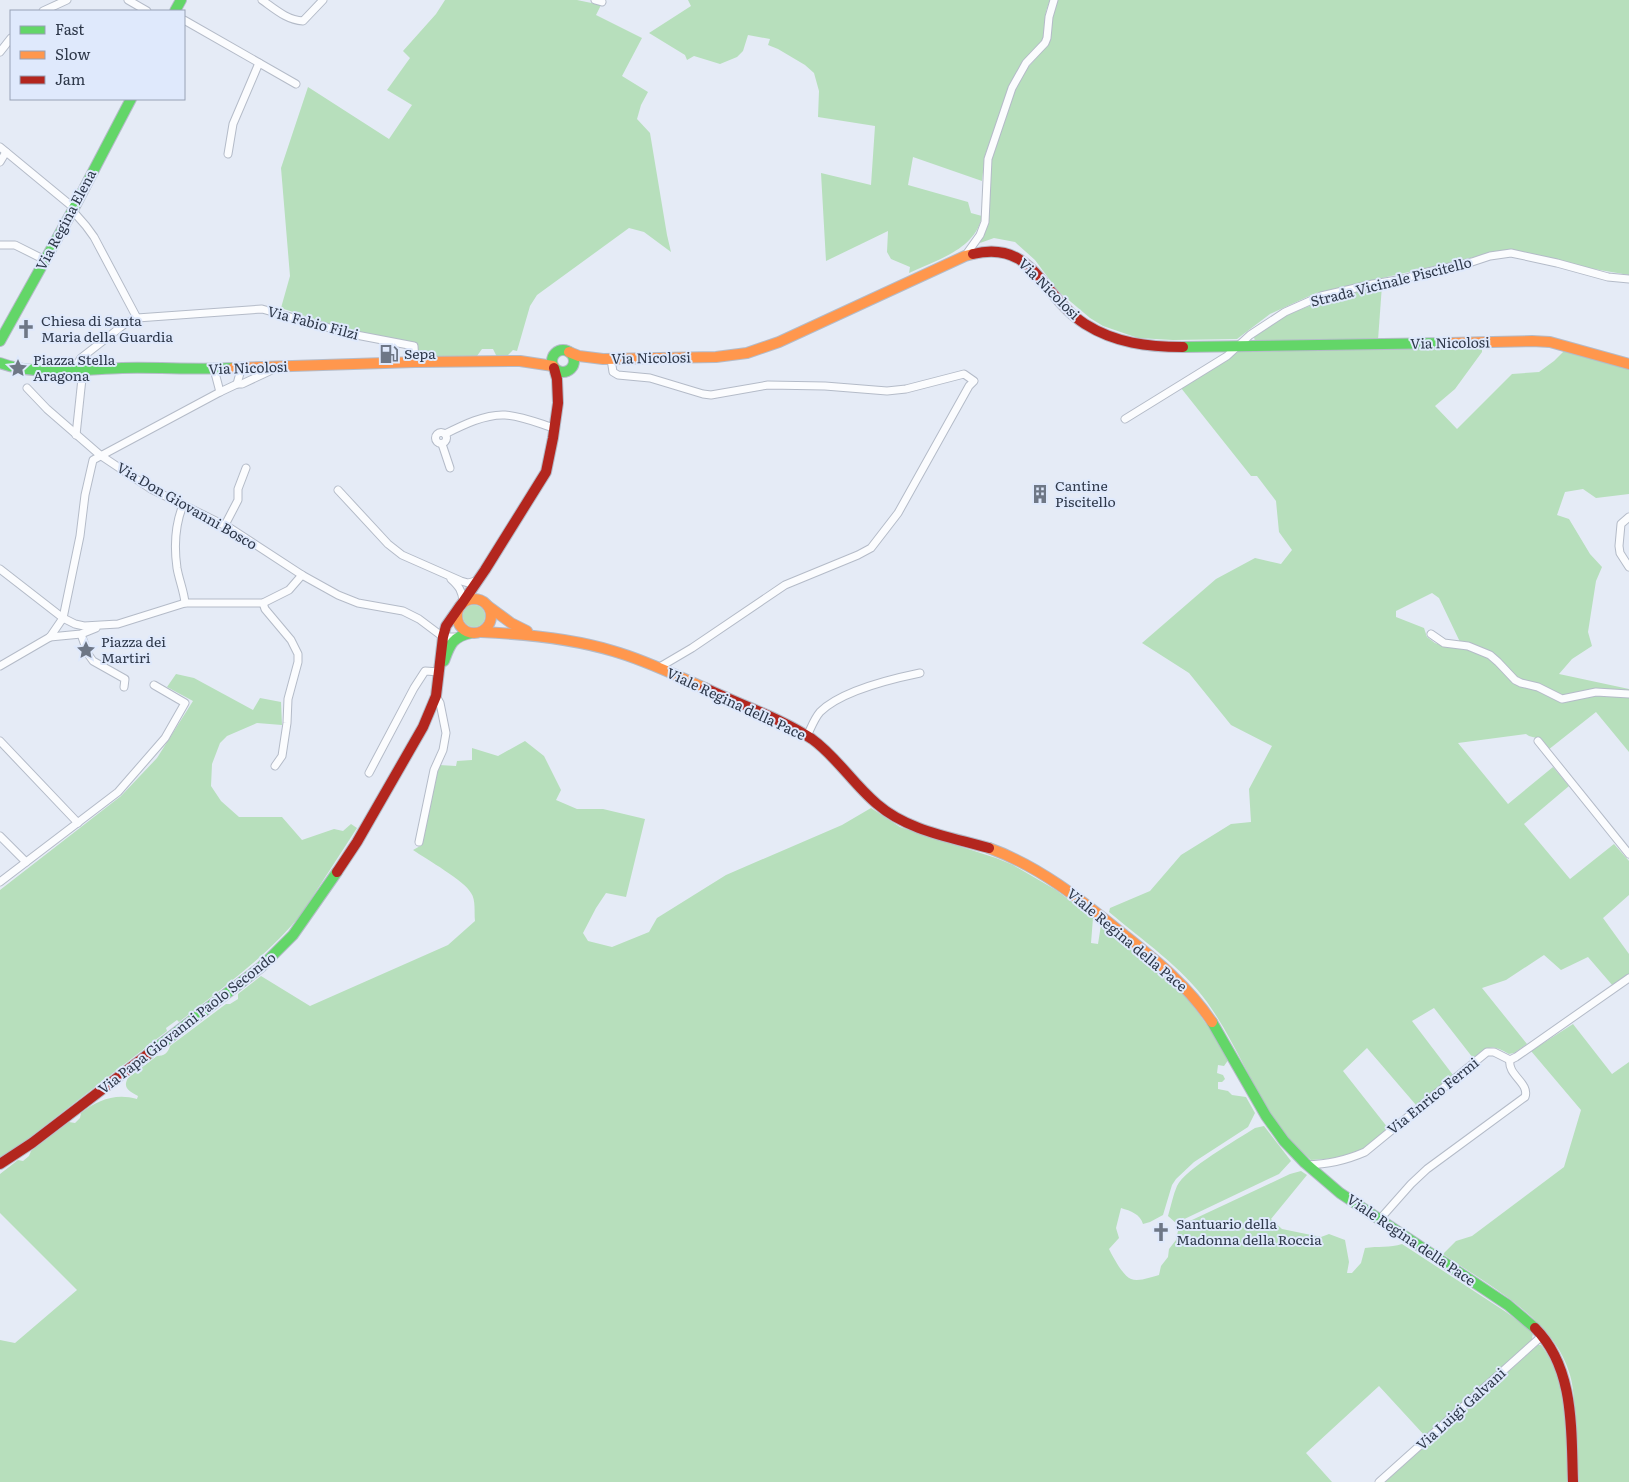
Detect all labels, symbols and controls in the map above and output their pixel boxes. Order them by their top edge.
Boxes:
legend [10,10,185,100]
text: Fast [55,17,84,40]
text: Slow [55,42,90,65]
text: Jam [55,67,86,90]
street label: Via Regina Elena [30,165,100,273]
street label: Strada Vicinale Piscitello [1308,251,1473,311]
street label: Via Nicolosi [1015,253,1085,324]
street label: Via Fabio Filzi [265,300,361,344]
place label: Chiesa di Santa Maria della Guardia [41,310,174,346]
church icon: Chiesa di Santa Maria della Guardia [15,318,37,340]
street label: Via Nicolosi [1410,331,1490,353]
fuel station icon: Sepa [378,343,400,365]
place label: Sepa [404,343,436,363]
street label: Via Nicolosi [611,346,691,368]
place label: Piazza Stella Aragona [33,349,116,385]
street label: Via Nicolosi [208,356,288,378]
place icon: Piazza Stella Aragona [7,357,29,379]
street label: Via Don Giovanni Bosco [114,457,261,554]
place label: Cantine Piscitello [1055,475,1116,511]
building icon: Cantine Piscitello [1029,483,1051,505]
place label: Piazza dei Martiri [101,631,166,667]
place icon: Piazza dei Martiri [75,639,97,661]
street label: Viale Regina della Pace [664,662,809,744]
street label: Viale Regina della Pace [1063,883,1192,996]
street label: Via Papa Giovanni Paolo Secondo [93,946,279,1098]
street label: Via Enrico Fermi [1382,1052,1483,1138]
street label: Viale Regina della Pace [1343,1189,1480,1290]
place label: Santuario della Madonna della Roccia [1176,1213,1322,1249]
church icon: Santuario della Madonna della Roccia [1150,1221,1172,1243]
street label: Via Luigi Galvani [1411,1362,1510,1454]

